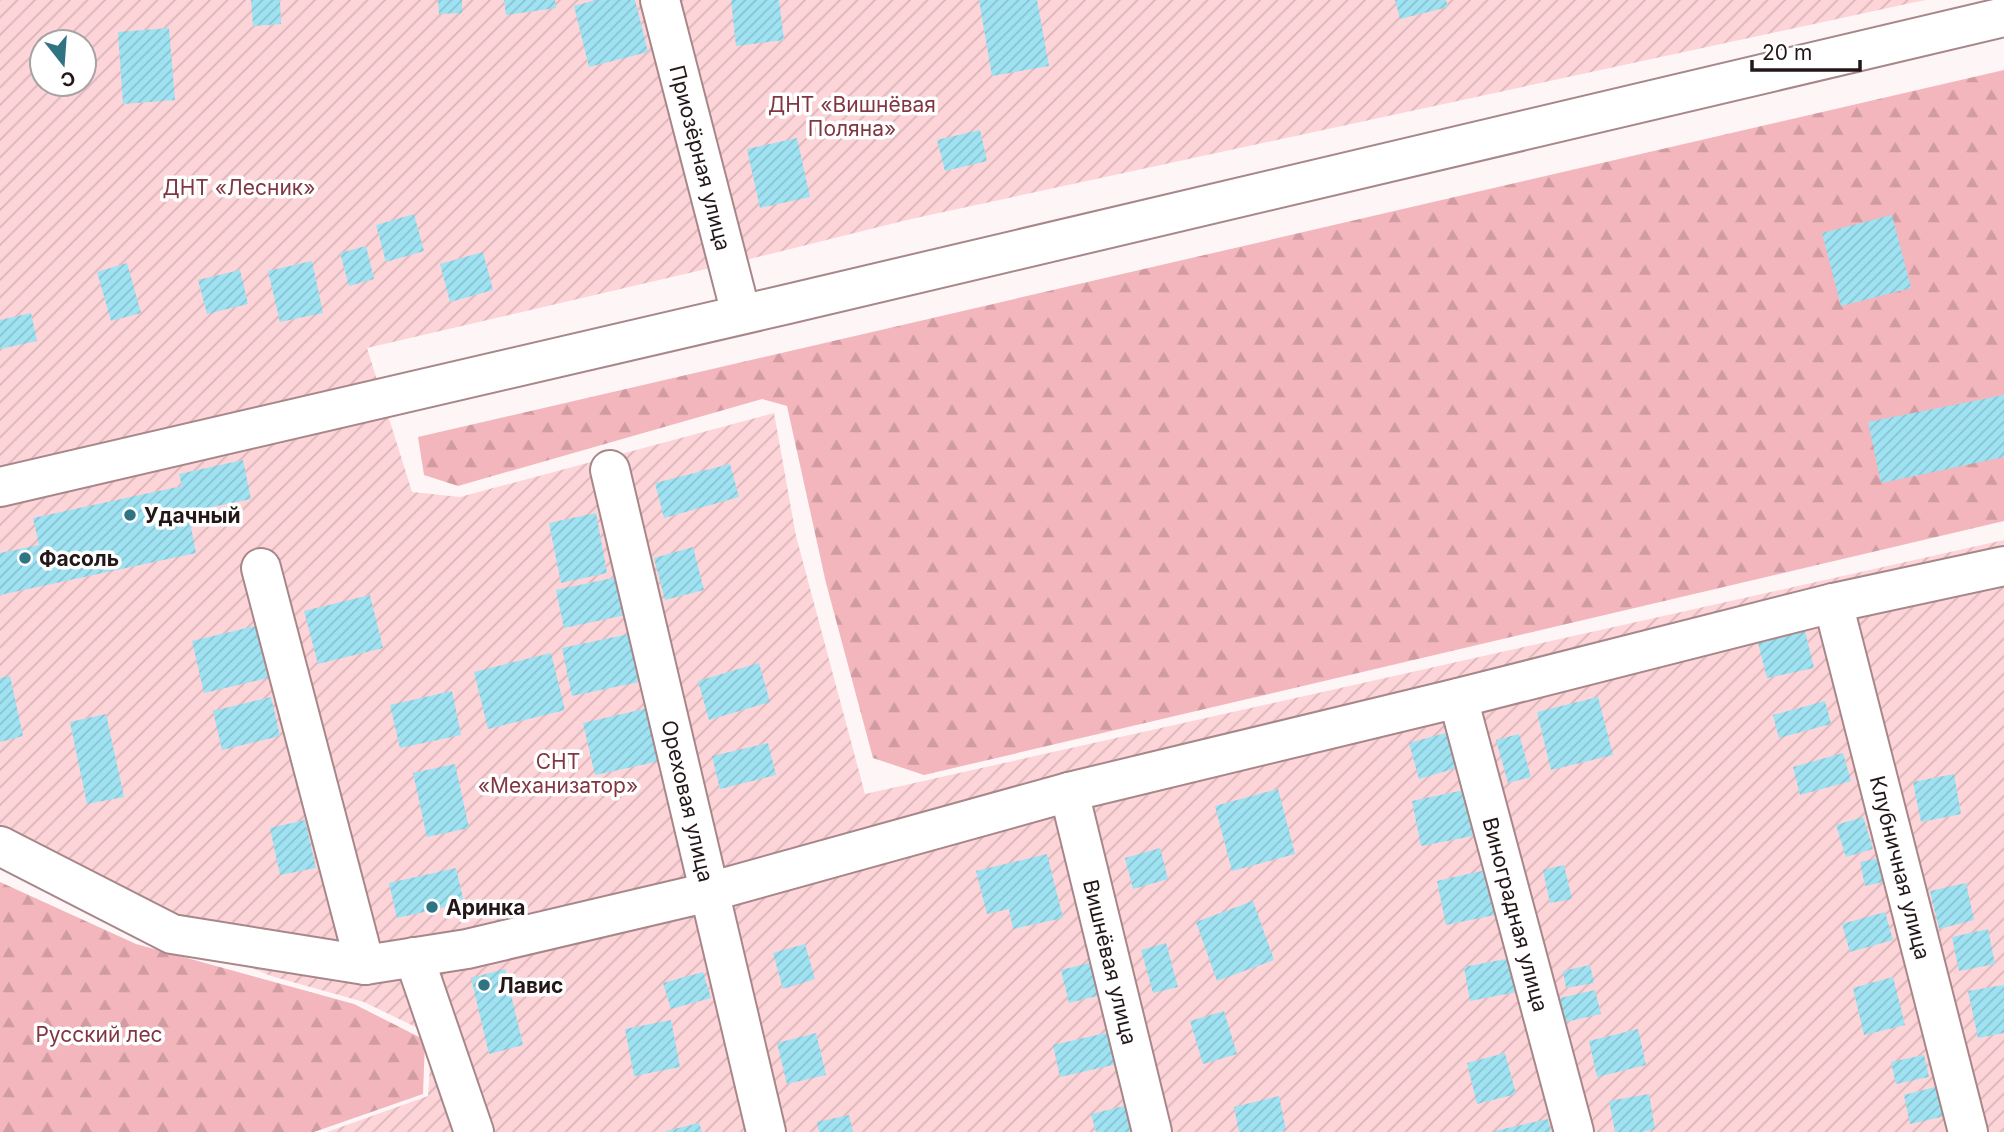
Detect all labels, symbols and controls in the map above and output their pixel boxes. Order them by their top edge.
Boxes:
north arrow [28,28,98,98]
scale bar [1752,28,1860,72]
text: 20 m [1762,40,1812,65]
street label: Приозёрная улица [665,62,737,253]
text: С [58,66,78,92]
park label: ДНТ «Вишнёвая Поляна» [768,92,936,141]
park label: ДНТ «Лесник» [163,175,315,200]
place label: Удачный [144,503,241,528]
marker: Удачный [122,507,138,523]
place label: Фасоль [39,546,119,571]
marker: Фасоль [17,550,33,566]
street label: Ореховая улица [657,718,719,884]
park label: СНТ «Механизатор» [478,749,638,798]
street label: Клубничная улица [1865,773,1936,962]
street label: Виноградная улица [1478,814,1554,1014]
street label: Вишнёвая улица [1078,877,1143,1047]
place label: Аринка [446,895,526,920]
marker: Аринка [424,899,440,915]
place label: Лавис [498,973,563,998]
marker: Лавис [476,977,492,993]
park label: Русский лес [35,1022,163,1047]

